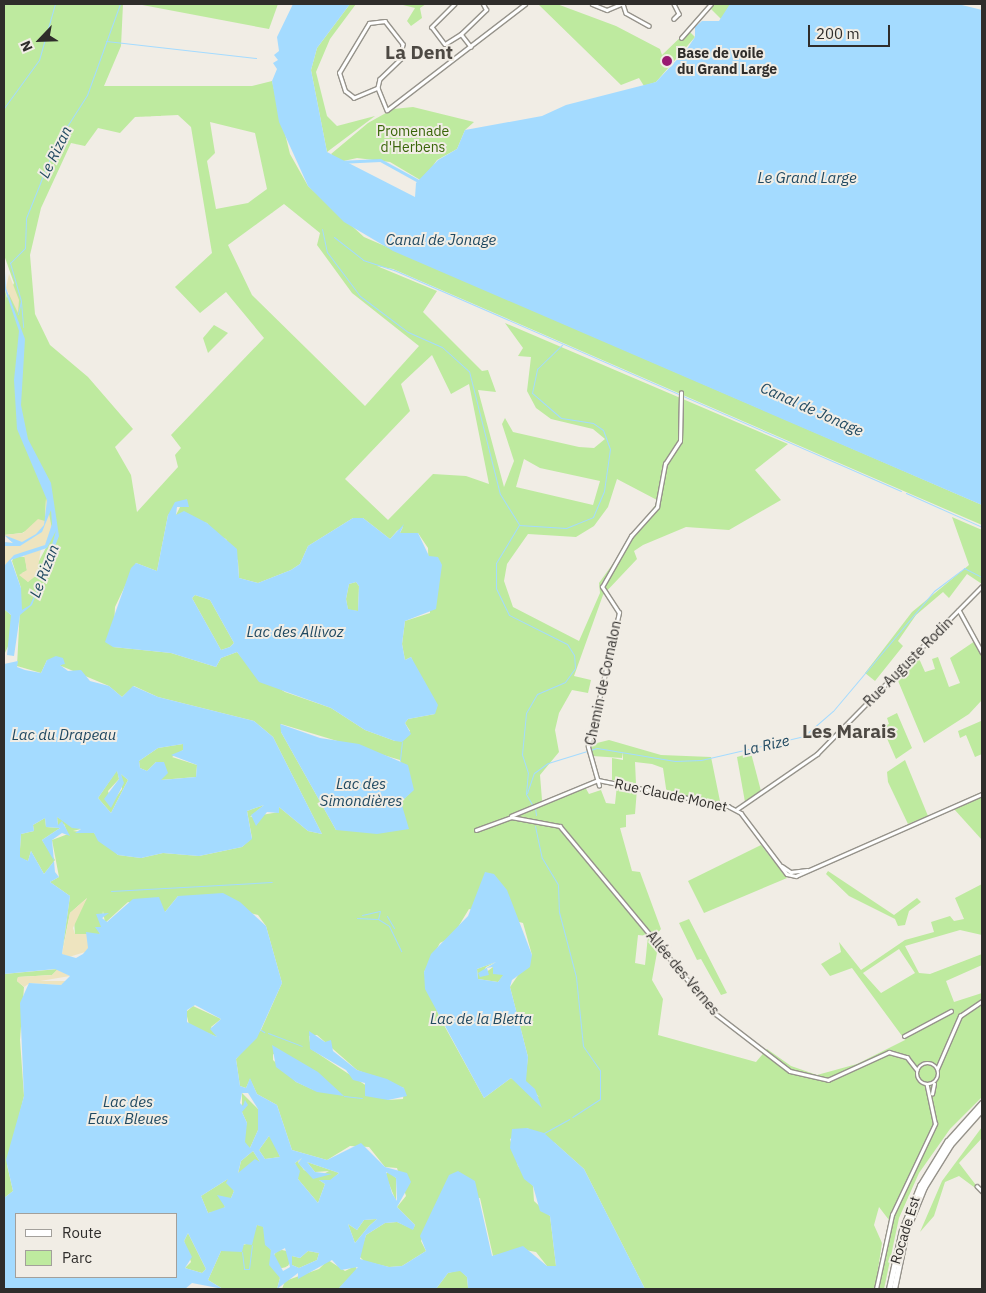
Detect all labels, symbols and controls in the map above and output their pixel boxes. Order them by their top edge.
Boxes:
north arrow [15,15,65,65]
scale bar [811,15,894,47]
text: 200 m [816,24,860,43]
text: N [16,38,37,54]
district label: La Dent [385,42,453,64]
place label: Base de voile du Grand Large [677,45,777,78]
marker: Base de voile du Grand Large [661,55,673,67]
water label: Le Rizan [35,123,75,181]
park label: Promenade d'Herbens [377,123,449,156]
water label: Le Grand Large [757,169,857,187]
water label: Canal de Jonage [386,231,496,249]
water label: Canal de Jonage [758,378,866,440]
water label: Le Rizan [26,542,62,600]
street label: Rue Auguste Rodin [860,614,956,710]
street label: Chemin de Cornalon [582,619,624,747]
water label: Lac des Allivoz [247,623,343,641]
district label: Les Marais [802,721,896,743]
water label: Lac du Drapeau [12,726,116,744]
water label: La Rize [741,731,791,759]
water label: Lac des Simondières [320,774,402,809]
street label: Rue Claude Monet [613,775,729,815]
street label: Allée des Vernes [643,928,723,1018]
water label: Lac de la Bletta [430,1010,532,1028]
water label: Lac des Eaux Bleues [88,1092,168,1127]
street label: Rocade Est [887,1194,923,1266]
legend [15,1213,178,1278]
text: Route [62,1223,102,1242]
text: Parc [62,1248,92,1267]

